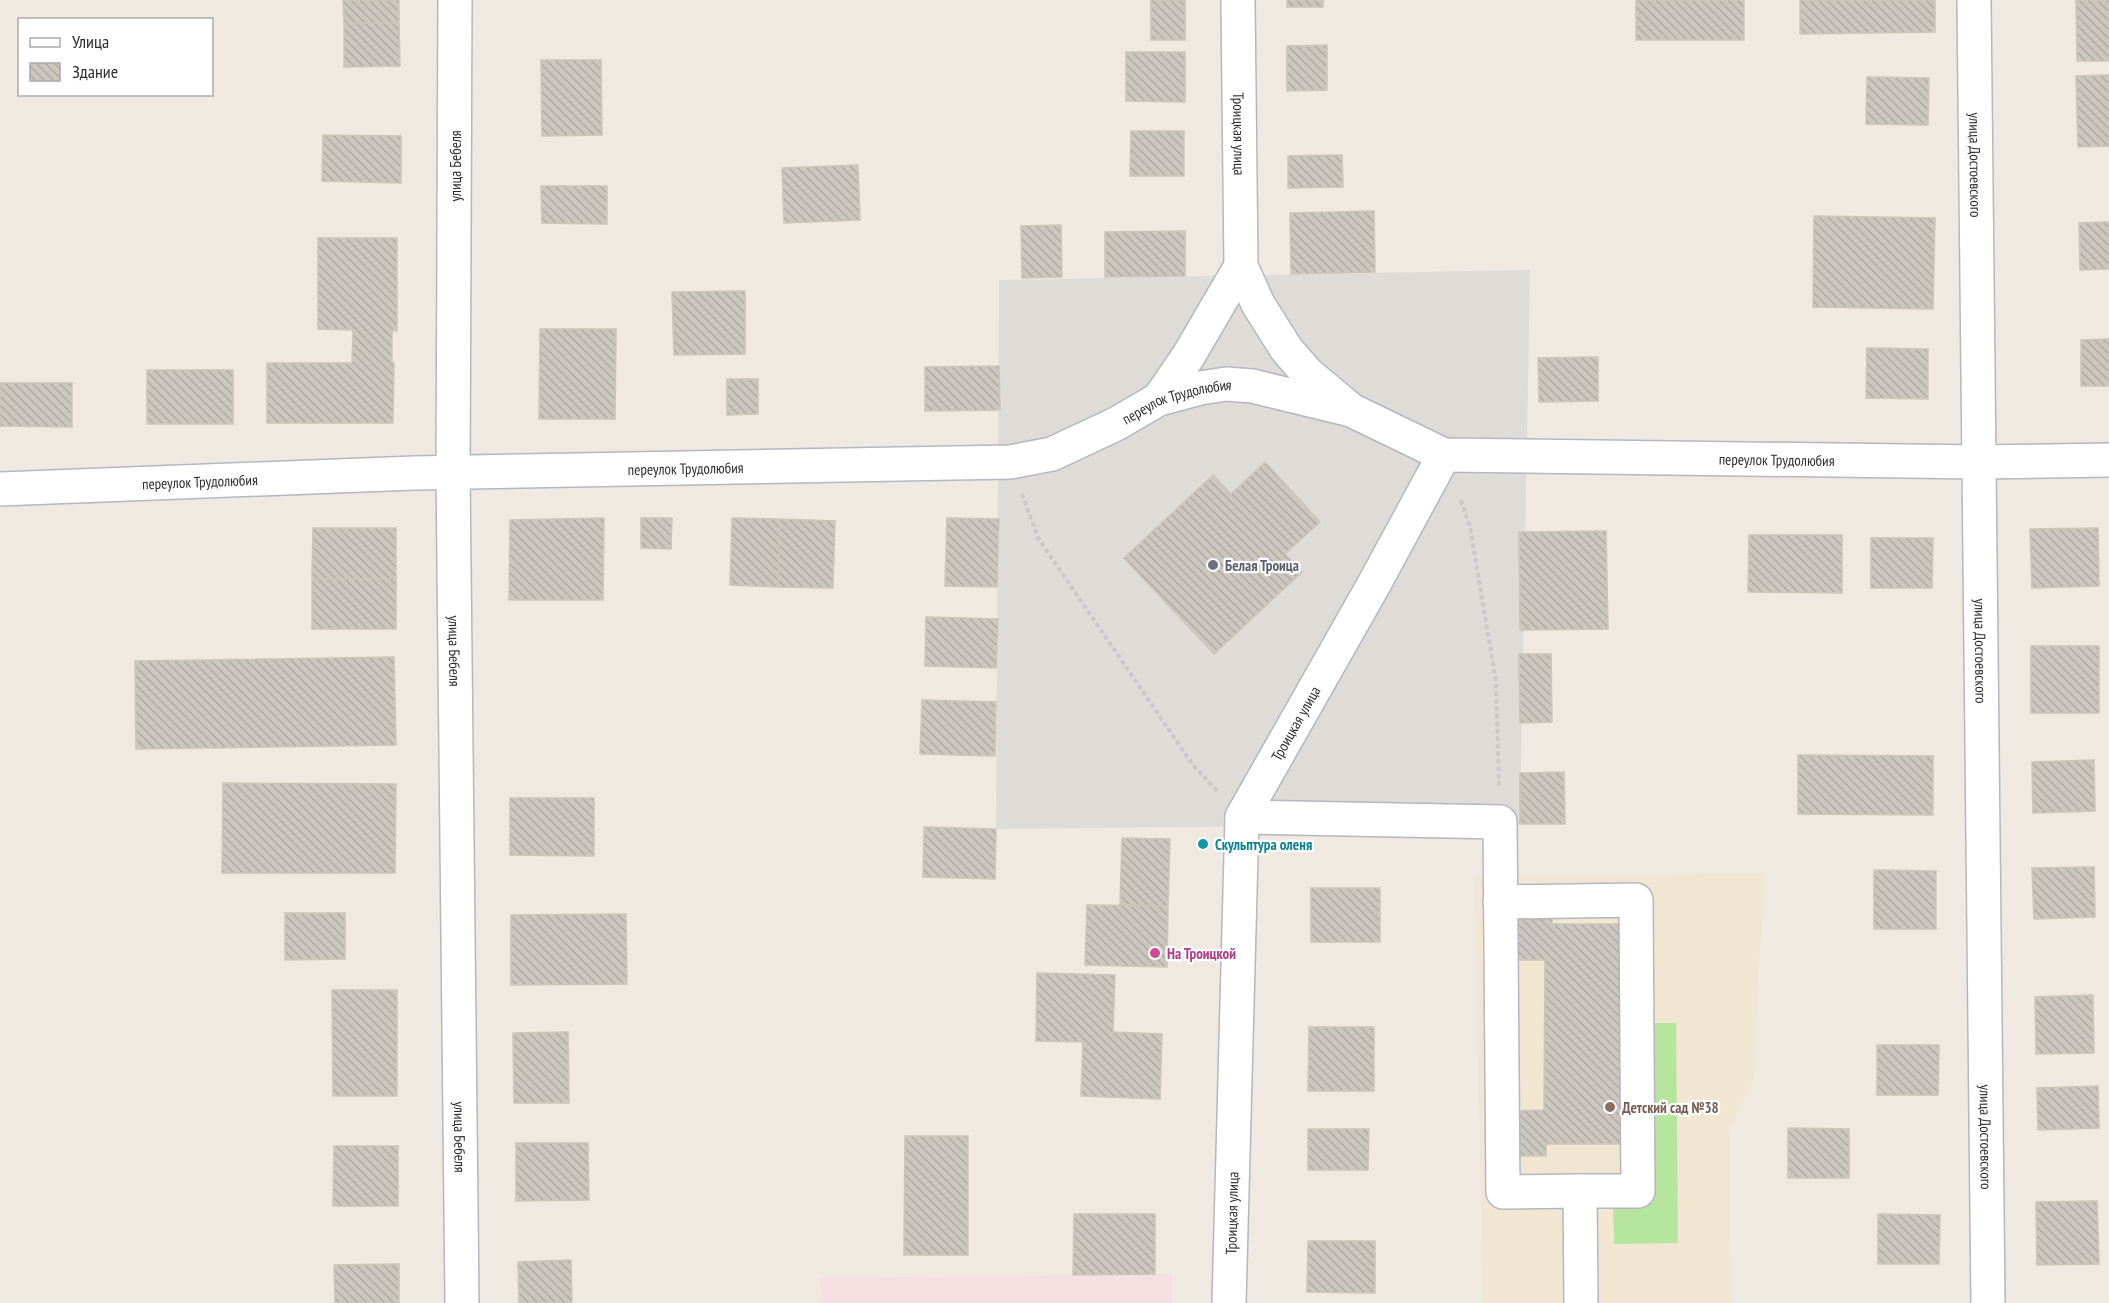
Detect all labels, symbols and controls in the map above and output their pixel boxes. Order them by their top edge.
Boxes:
legend [18,18,213,96]
text: Улица [72,30,109,53]
text: Здание [72,60,118,83]
street label: Троицкая улица [1230,92,1249,176]
street label: улица Достоевского [1966,112,1986,218]
street label: улица Бебеля [446,130,465,202]
street label: переулок Трудолюбия [1118,375,1232,428]
street label: переулок Трудолюбия [1719,449,1835,470]
street label: переулок Трудолюбия [628,457,744,479]
street label: переулок Трудолюбия [142,470,258,493]
place label: Белая Троица [1225,556,1299,575]
marker: Белая Троица [1206,558,1220,572]
street label: улица Достоевского [1971,598,1991,704]
street label: улица Бебеля [445,615,465,687]
street label: Троицкая улица [1266,682,1324,764]
place label: Скульптура оленя [1215,835,1312,854]
marker: Скульптура оленя [1196,837,1210,851]
place label: На Троицкой [1167,944,1236,963]
marker: На Троицкой [1148,946,1162,960]
street label: улица Достоевского [1976,1084,1996,1189]
place label: Детский сад №38 [1622,1098,1719,1117]
marker: Детский сад №38 [1603,1100,1617,1114]
street label: улица Бебеля [450,1101,470,1173]
street label: Троицкая улица [1221,1171,1242,1255]

